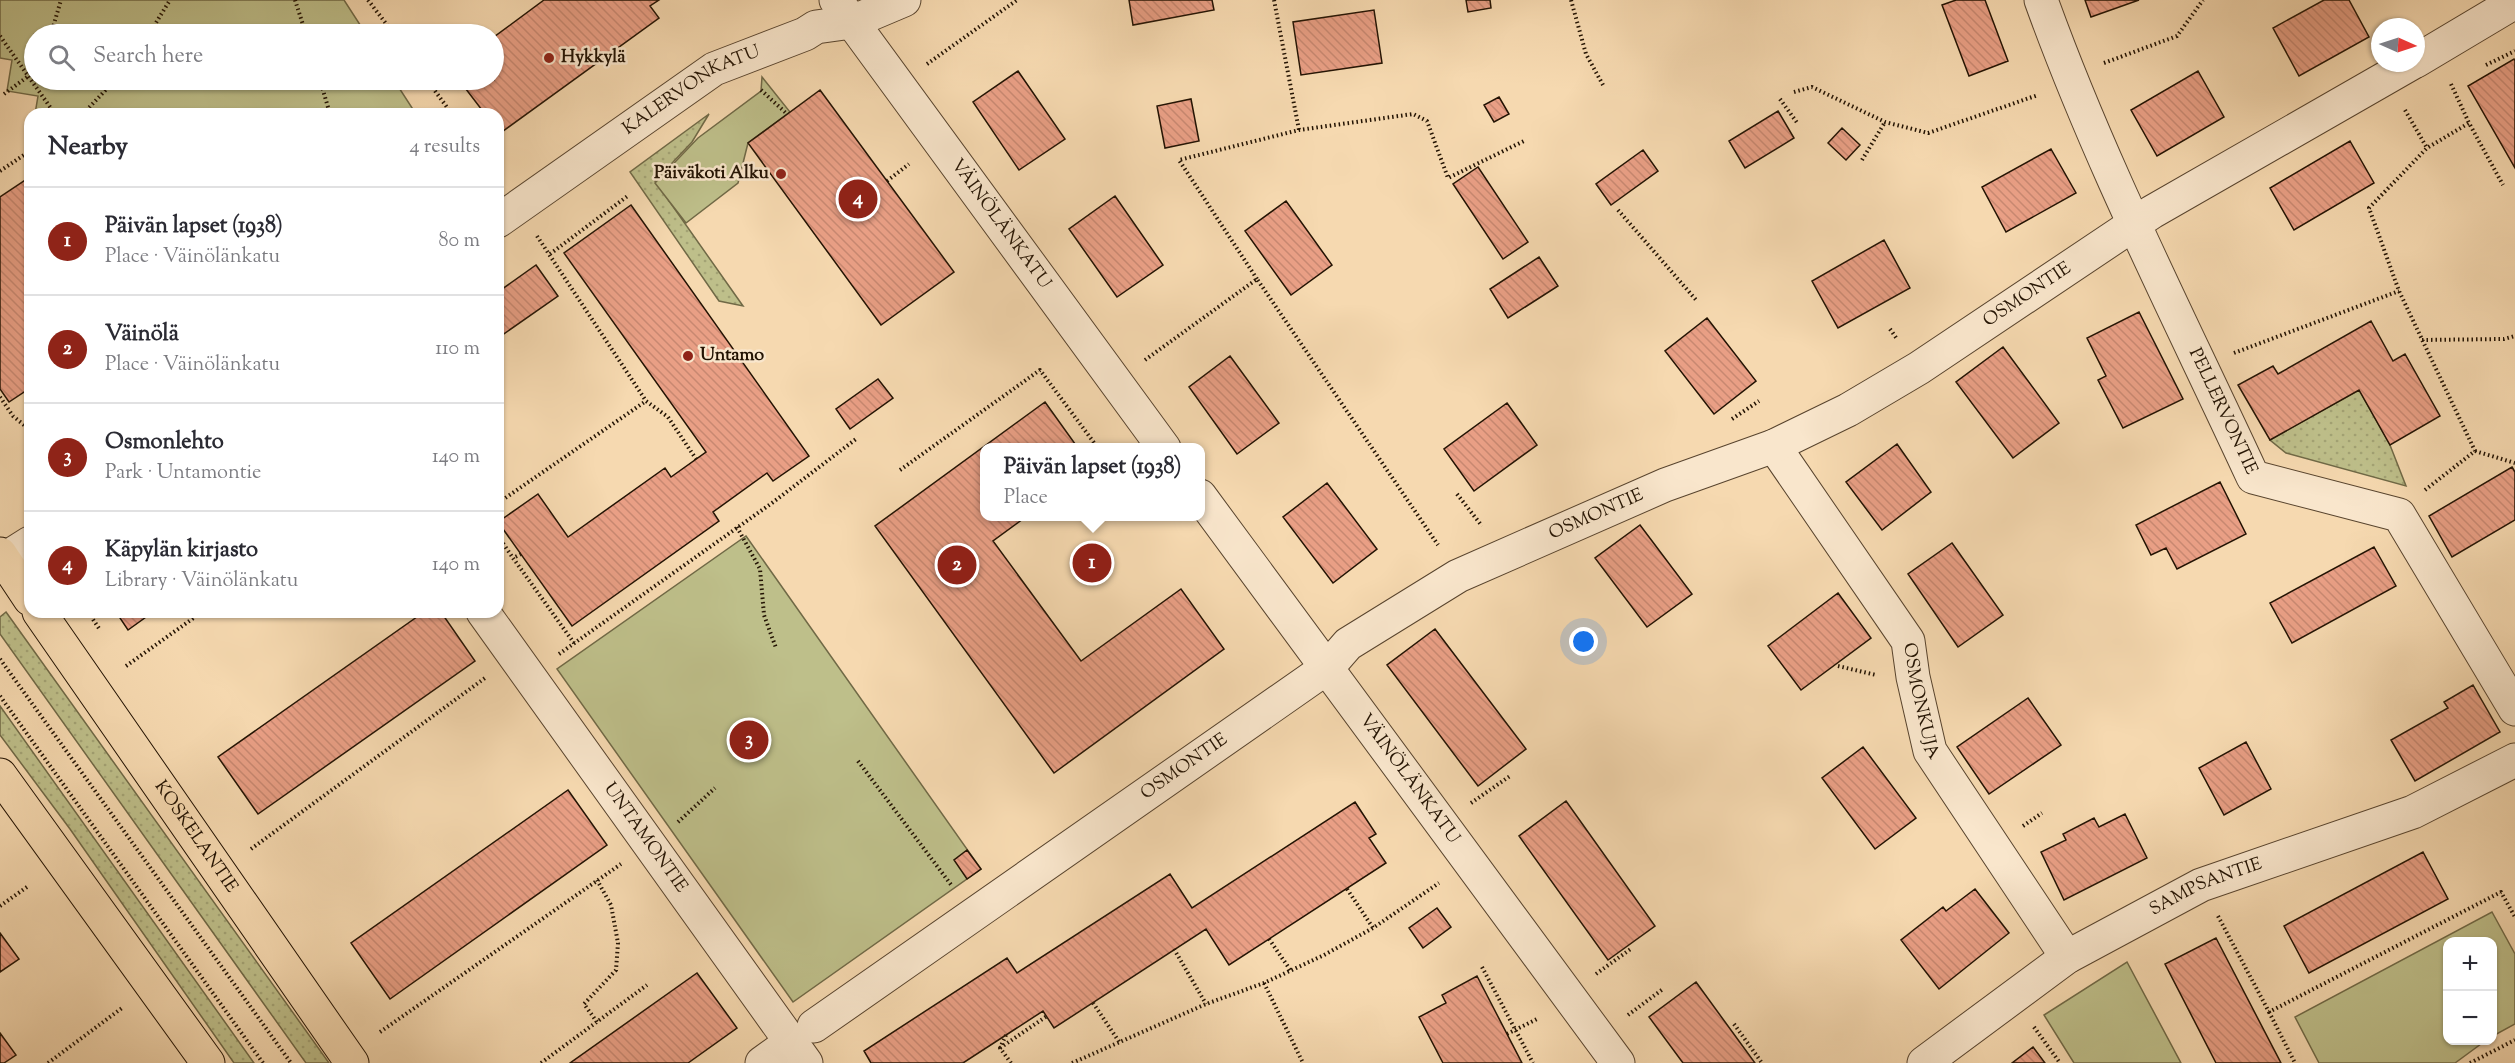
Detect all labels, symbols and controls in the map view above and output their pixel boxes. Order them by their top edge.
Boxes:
north arrow [2371,18,2425,72]
search box [24,24,504,90]
street label: KALERVONKATU [618,39,764,142]
icon: search [45,41,78,74]
text: Search here [93,41,203,73]
place label: Hykkylä [561,45,626,71]
marker: Hykkylä [542,51,556,65]
text: Nearby [48,129,128,166]
text: 4 results [409,133,480,162]
street label: VÄINÖLÄNKATU [944,154,1057,295]
place label: Päiväkoti Alku [654,161,770,187]
marker: Päiväkoti Alku [774,167,788,181]
pin: 4 [838,176,878,222]
text: Päivän lapset (1938) [105,211,283,243]
text: 1 [64,227,71,256]
text: 80 m [439,227,480,256]
text: Place · Väinölänkatu [105,243,280,272]
street label: OSMONTIE [1978,256,2077,334]
text: Väinölä [105,319,179,351]
text: 2 [63,335,72,364]
text: 110 m [435,335,480,364]
place label: Untamo [700,343,764,369]
street label: PELLERVONTIE [2181,344,2263,479]
marker: Untamo [681,349,695,363]
text: Place · Väinölänkatu [105,351,280,380]
text: Osmonlehto [105,427,224,459]
text: 3 [63,443,72,472]
text: 140 m [432,443,480,472]
popup [980,443,1205,521]
text: Päivän lapset (1938) [1004,452,1181,484]
text: Park · Untamontie [105,459,261,488]
street label: OSMONTIE [1545,483,1648,547]
text: Place [1004,484,1048,513]
text: Käpylän kirjasto [105,535,258,567]
pin: 1 [1072,540,1112,586]
pin: 2 [938,542,976,588]
text: 4 [62,551,73,580]
text: 140 m [432,551,480,580]
text: Library · Väinölänkatu [105,567,298,596]
your location [1569,627,1598,656]
street label: OSMONKUJA [1895,641,1946,766]
street label: VÄINÖLÄNKATU [1352,709,1466,850]
pin: 3 [730,718,768,762]
street label: OSMONTIE [1136,728,1234,807]
street label: KOSKELANTIE [147,776,243,899]
street label: UNTAMONTIE [596,778,693,899]
street label: SAMPSANTIE [2145,852,2266,923]
map controls [2443,937,2497,1045]
button: + [2443,937,2497,991]
button: − [2443,991,2497,1045]

